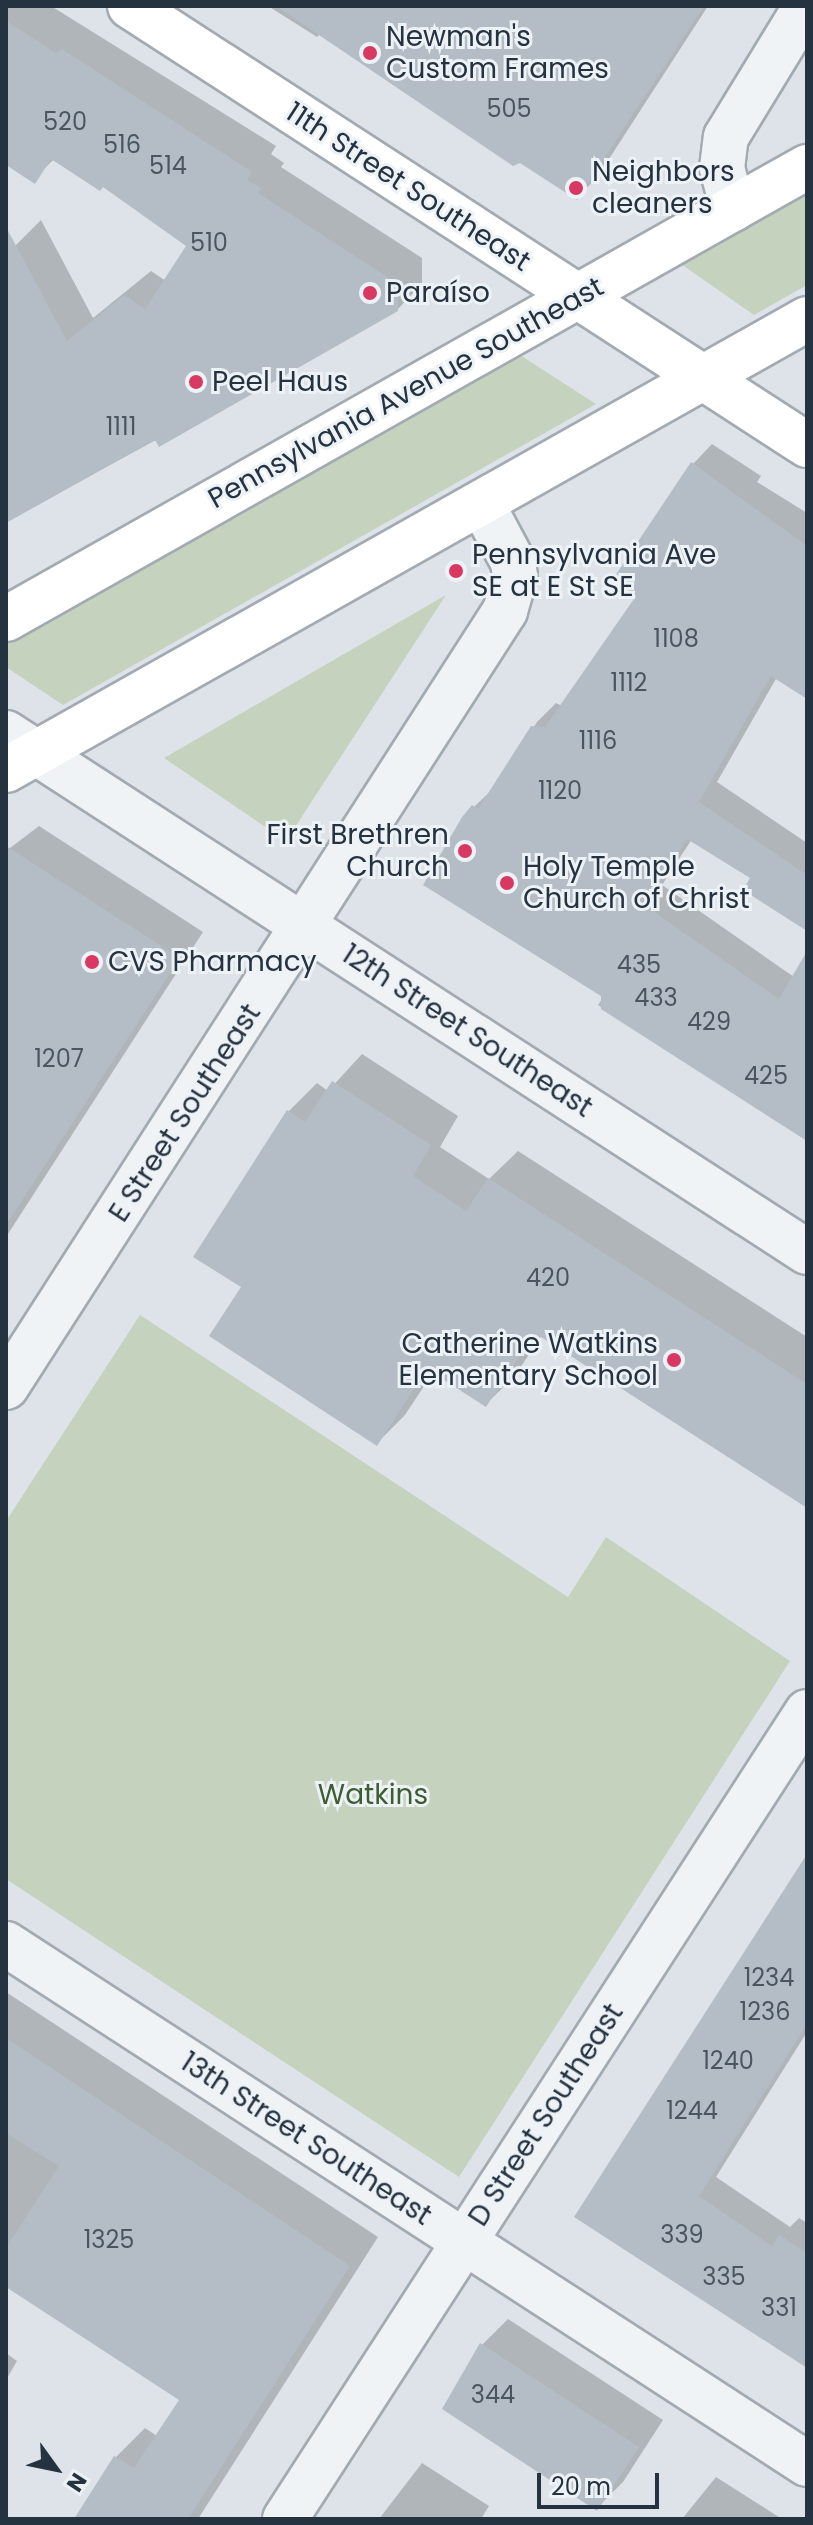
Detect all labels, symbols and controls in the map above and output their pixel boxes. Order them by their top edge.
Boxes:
place label: Newman's Custom Frames [386,20,609,86]
marker: Newman's Custom Frames [361,44,379,62]
street label: 11th Street Southeast [280,95,536,279]
house number: 505 [486,95,532,123]
house number: 520 [43,108,87,136]
house number: 516 [103,131,141,159]
house number: 514 [149,152,187,180]
place label: Neighbors cleaners [592,155,735,221]
marker: Neighbors cleaners [567,179,585,197]
house number: 510 [190,229,228,257]
street label: Pennsylvania Avenue Southeast [203,270,609,516]
place label: Paraíso [386,276,490,310]
marker: Paraíso [361,284,379,302]
place label: Peel Haus [212,365,348,399]
marker: Peel Haus [187,373,205,391]
house number: 1111 [106,413,136,441]
place label: Pennsylvania Ave SE at E St SE [472,538,716,604]
marker: Pennsylvania Ave SE at E St SE [447,562,465,580]
house number: 1108 [653,625,699,653]
house number: 1112 [611,669,647,697]
house number: 1116 [579,727,617,755]
house number: 1120 [538,777,582,805]
place label: First Brethren Church [266,818,449,884]
marker: First Brethren Church [456,842,474,860]
place label: Holy Temple Church of Christ [523,850,750,916]
marker: Holy Temple Church of Christ [498,874,516,892]
street label: 12th Street Southeast [336,938,598,1124]
place label: CVS Pharmacy [108,945,316,979]
house number: 435 [617,951,661,979]
marker: CVS Pharmacy [83,953,101,971]
house number: 433 [634,984,678,1012]
street label: E Street Southeast [102,998,268,1228]
house number: 429 [687,1008,731,1036]
house number: 1207 [34,1045,84,1073]
house number: 425 [744,1062,788,1090]
house number: 420 [526,1264,570,1292]
place label: Catherine Watkins Elementary School [398,1327,658,1393]
marker: Catherine Watkins Elementary School [665,1351,683,1369]
park label: Watkins [318,1778,428,1812]
house number: 1234 [744,1964,794,1992]
street label: D Street Southeast [462,1998,630,2232]
house number: 1236 [740,1998,790,2026]
street label: 13th Street Southeast [174,2045,438,2233]
house number: 1240 [702,2047,754,2075]
house number: 1244 [666,2097,718,2125]
house number: 339 [660,2221,704,2249]
house number: 1325 [84,2226,134,2254]
house number: 335 [702,2263,746,2291]
house number: 331 [761,2294,797,2322]
house number: 344 [471,2381,515,2409]
north arrow [16,2429,96,2509]
scale bar [541,2457,663,2507]
text: N [59,2467,94,2498]
text: 20 m [551,2470,611,2503]

